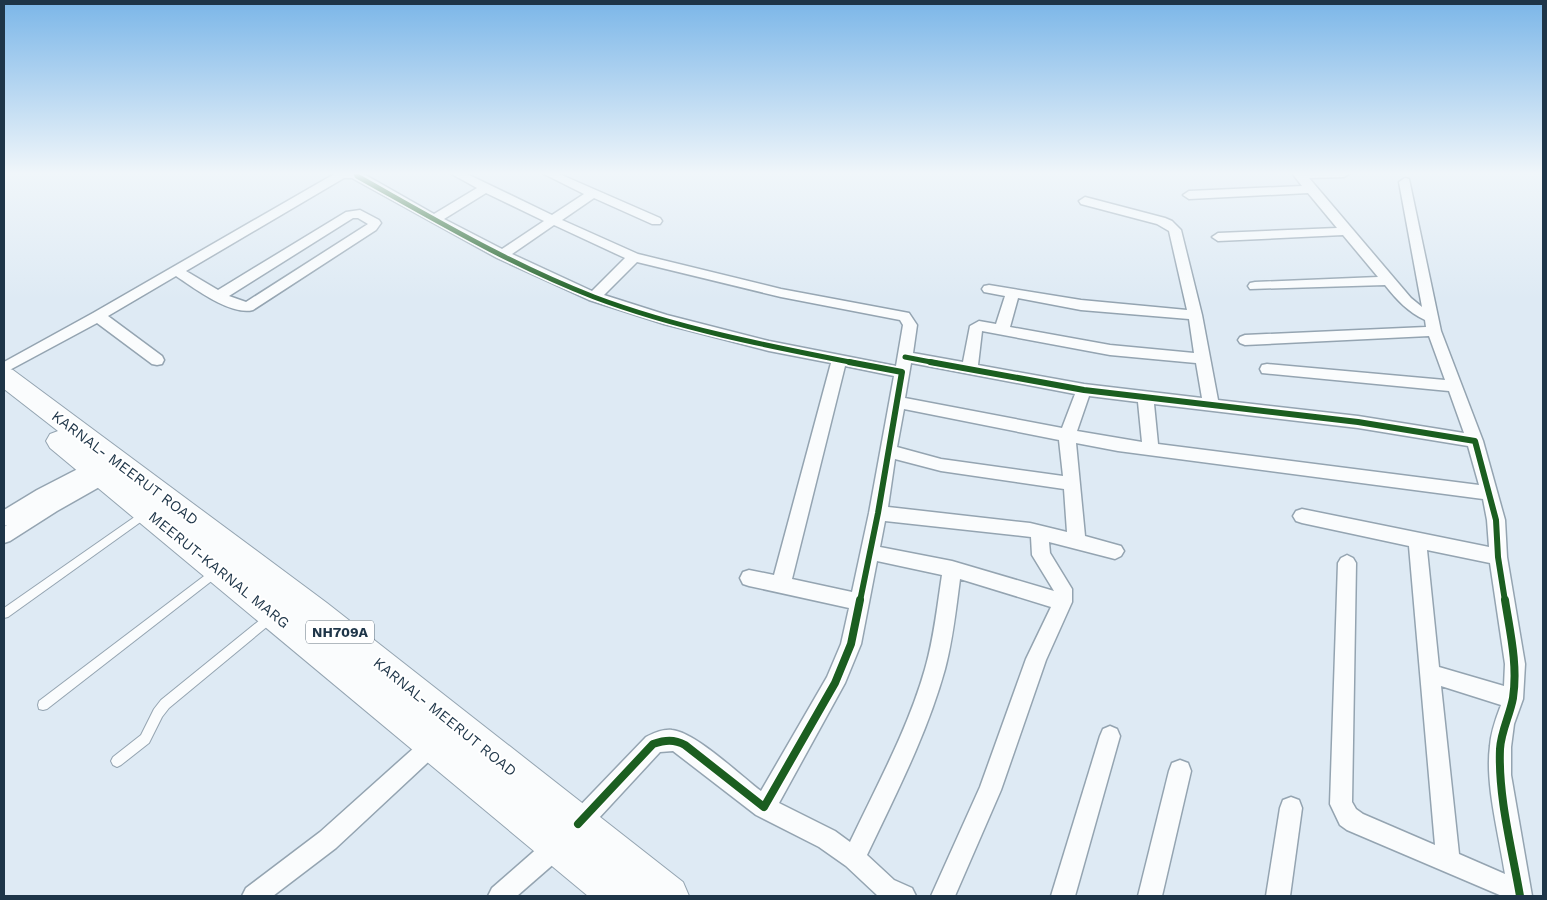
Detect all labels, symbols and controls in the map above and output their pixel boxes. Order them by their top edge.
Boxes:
street label: KARNAL- MEERUT ROAD [48,407,202,529]
street label: MEERUT-KARNAL MARG [145,508,293,632]
road number: NH709A [306,620,374,644]
street label: KARNAL- MEERUT ROAD [370,654,520,780]

